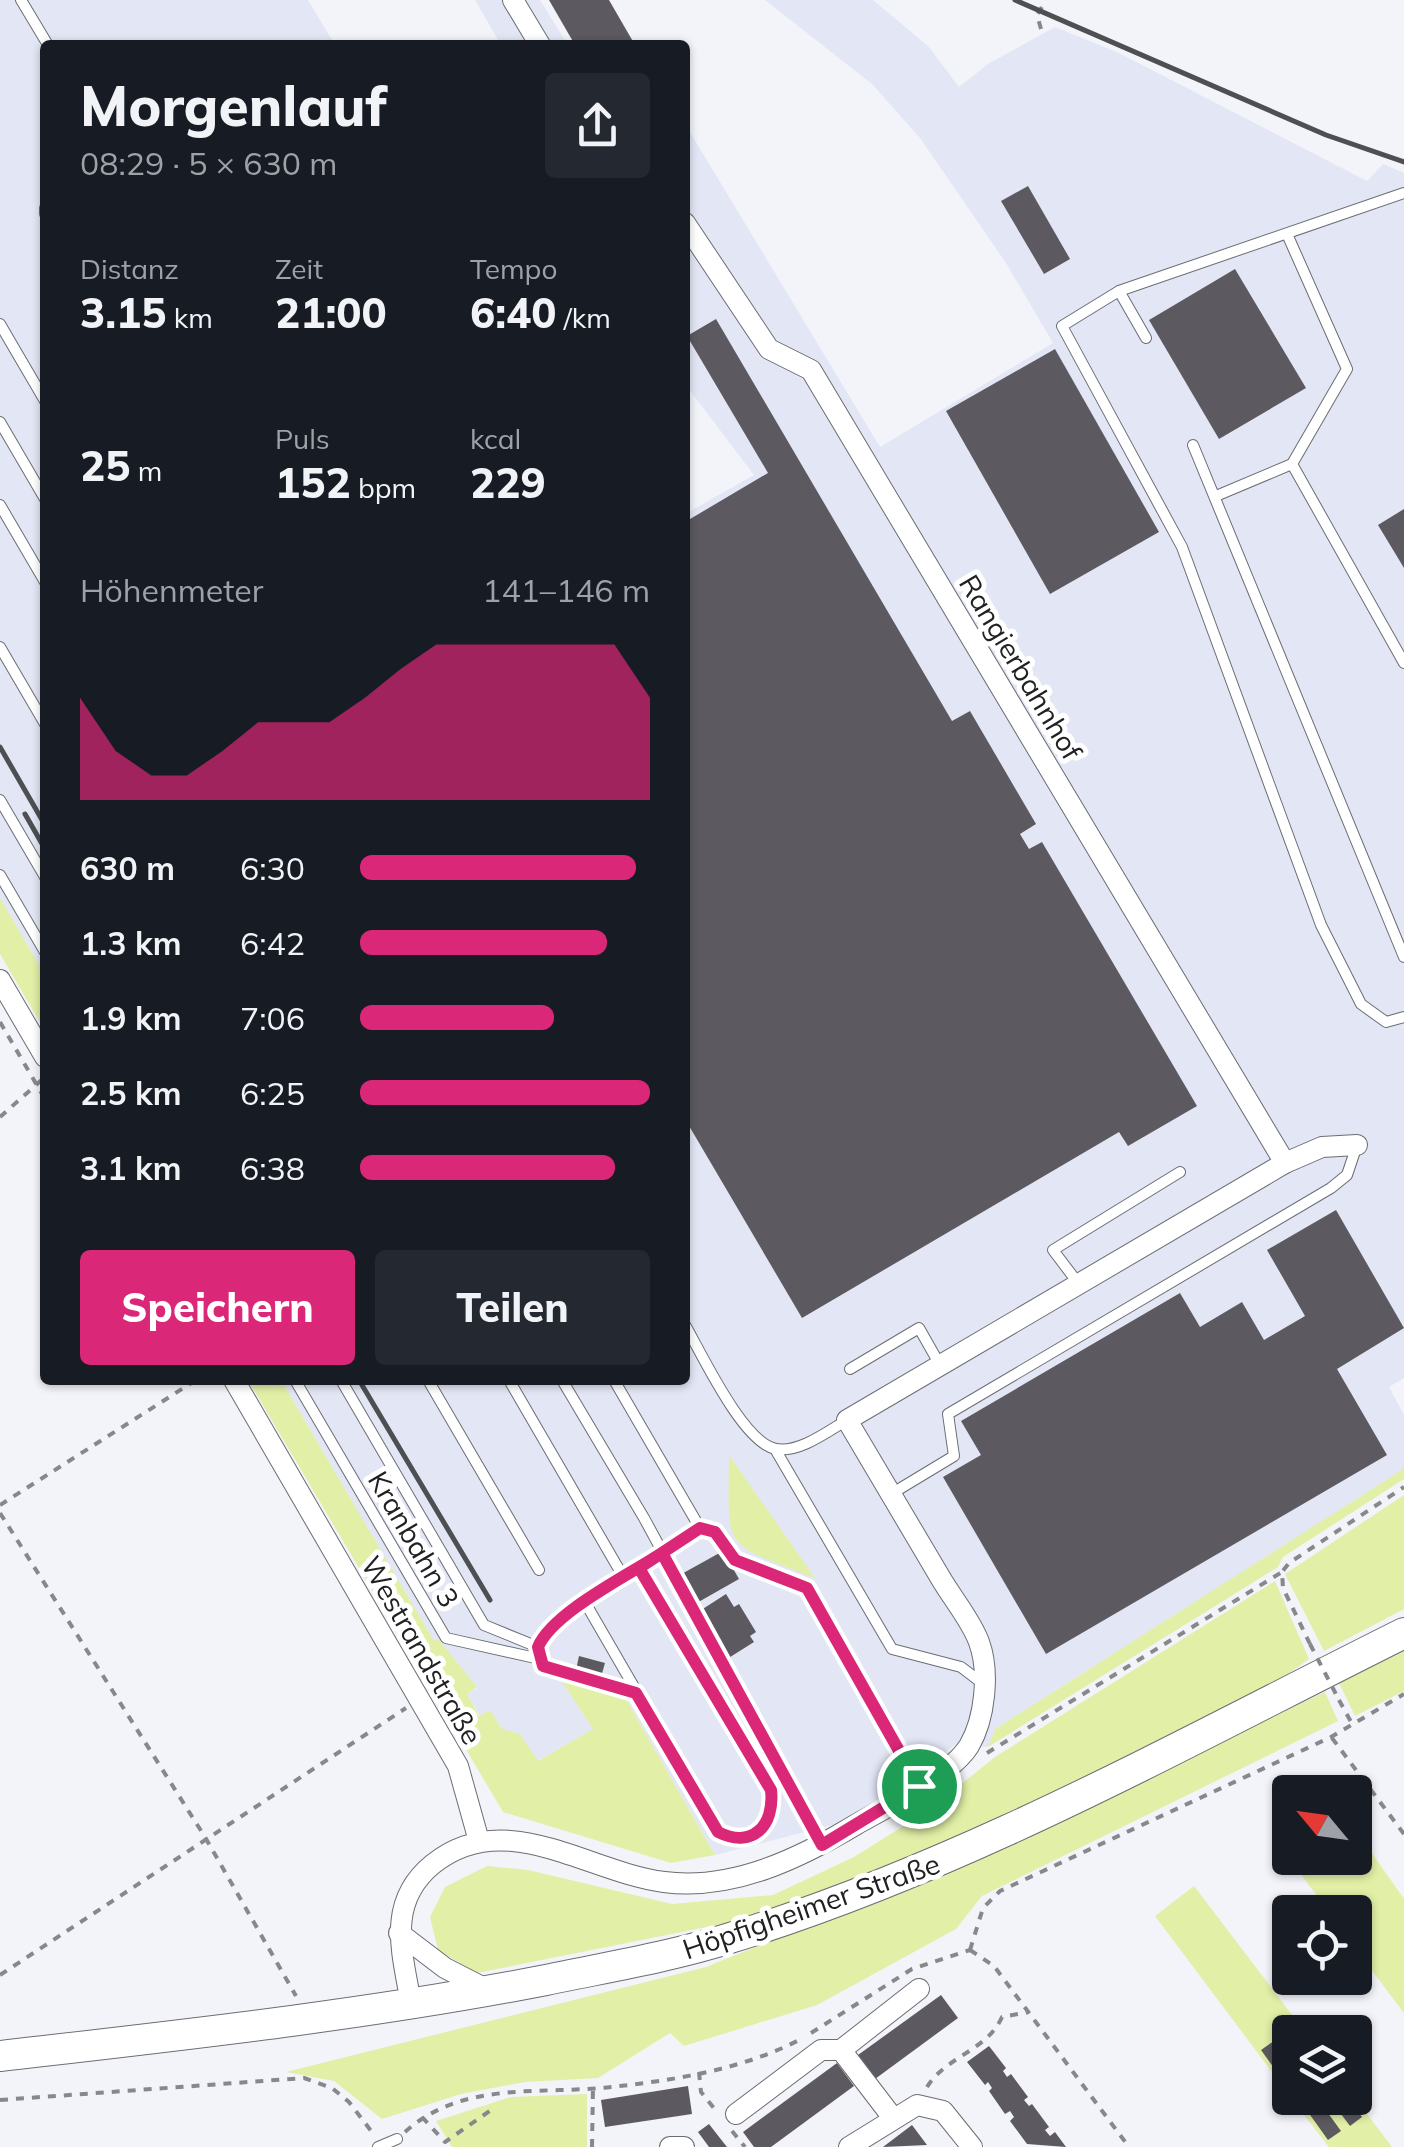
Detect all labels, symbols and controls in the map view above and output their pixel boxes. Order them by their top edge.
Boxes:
text: Morgenlauf [80,71,387,140]
button: share [545,73,650,178]
text: 08:29 · 5 × 630 m [80,143,337,183]
text: Distanz [80,251,179,286]
text: Zeit [275,251,323,286]
text: Tempo [470,251,557,286]
text: 3.15 [80,286,167,339]
text: 21:00 [275,286,387,339]
text: 6:40 [470,286,557,339]
text: km [167,300,213,335]
text: /km [557,300,611,335]
text: Puls [275,421,330,456]
text: kcal [470,421,521,456]
text: 25 [80,439,130,492]
text: m [130,453,162,488]
text: 152 [275,456,351,509]
text: 229 [470,456,546,509]
text: bpm [351,470,416,505]
street label: Rangierbahnhof [952,568,1090,766]
text: Höhenmeter [80,570,263,610]
text: 141–146 m [482,570,650,610]
text: 630 m [80,848,175,888]
text: 6:30 [240,848,305,888]
text: 1.3 km [80,923,182,963]
text: 6:42 [240,923,305,963]
text: 1.9 km [80,998,182,1038]
text: 7:06 [240,998,305,1038]
text: 2.5 km [80,1073,182,1113]
text: 6:25 [240,1073,305,1113]
text: 3.1 km [80,1148,182,1188]
text: 6:38 [240,1148,305,1188]
button: Speichern [80,1250,355,1365]
button: Teilen [375,1250,650,1365]
street label: Kranbahn 3 [361,1465,467,1613]
street label: Westrandstraße [354,1550,490,1750]
pin [877,1744,962,1829]
icon: arrive [892,1759,947,1814]
north arrow [1272,1775,1372,1875]
map controls [1272,1775,1372,2115]
street label: Höpfigheimer Straße [678,1846,944,1966]
button: locate [1272,1895,1372,1995]
button: layers [1272,2015,1372,2115]

